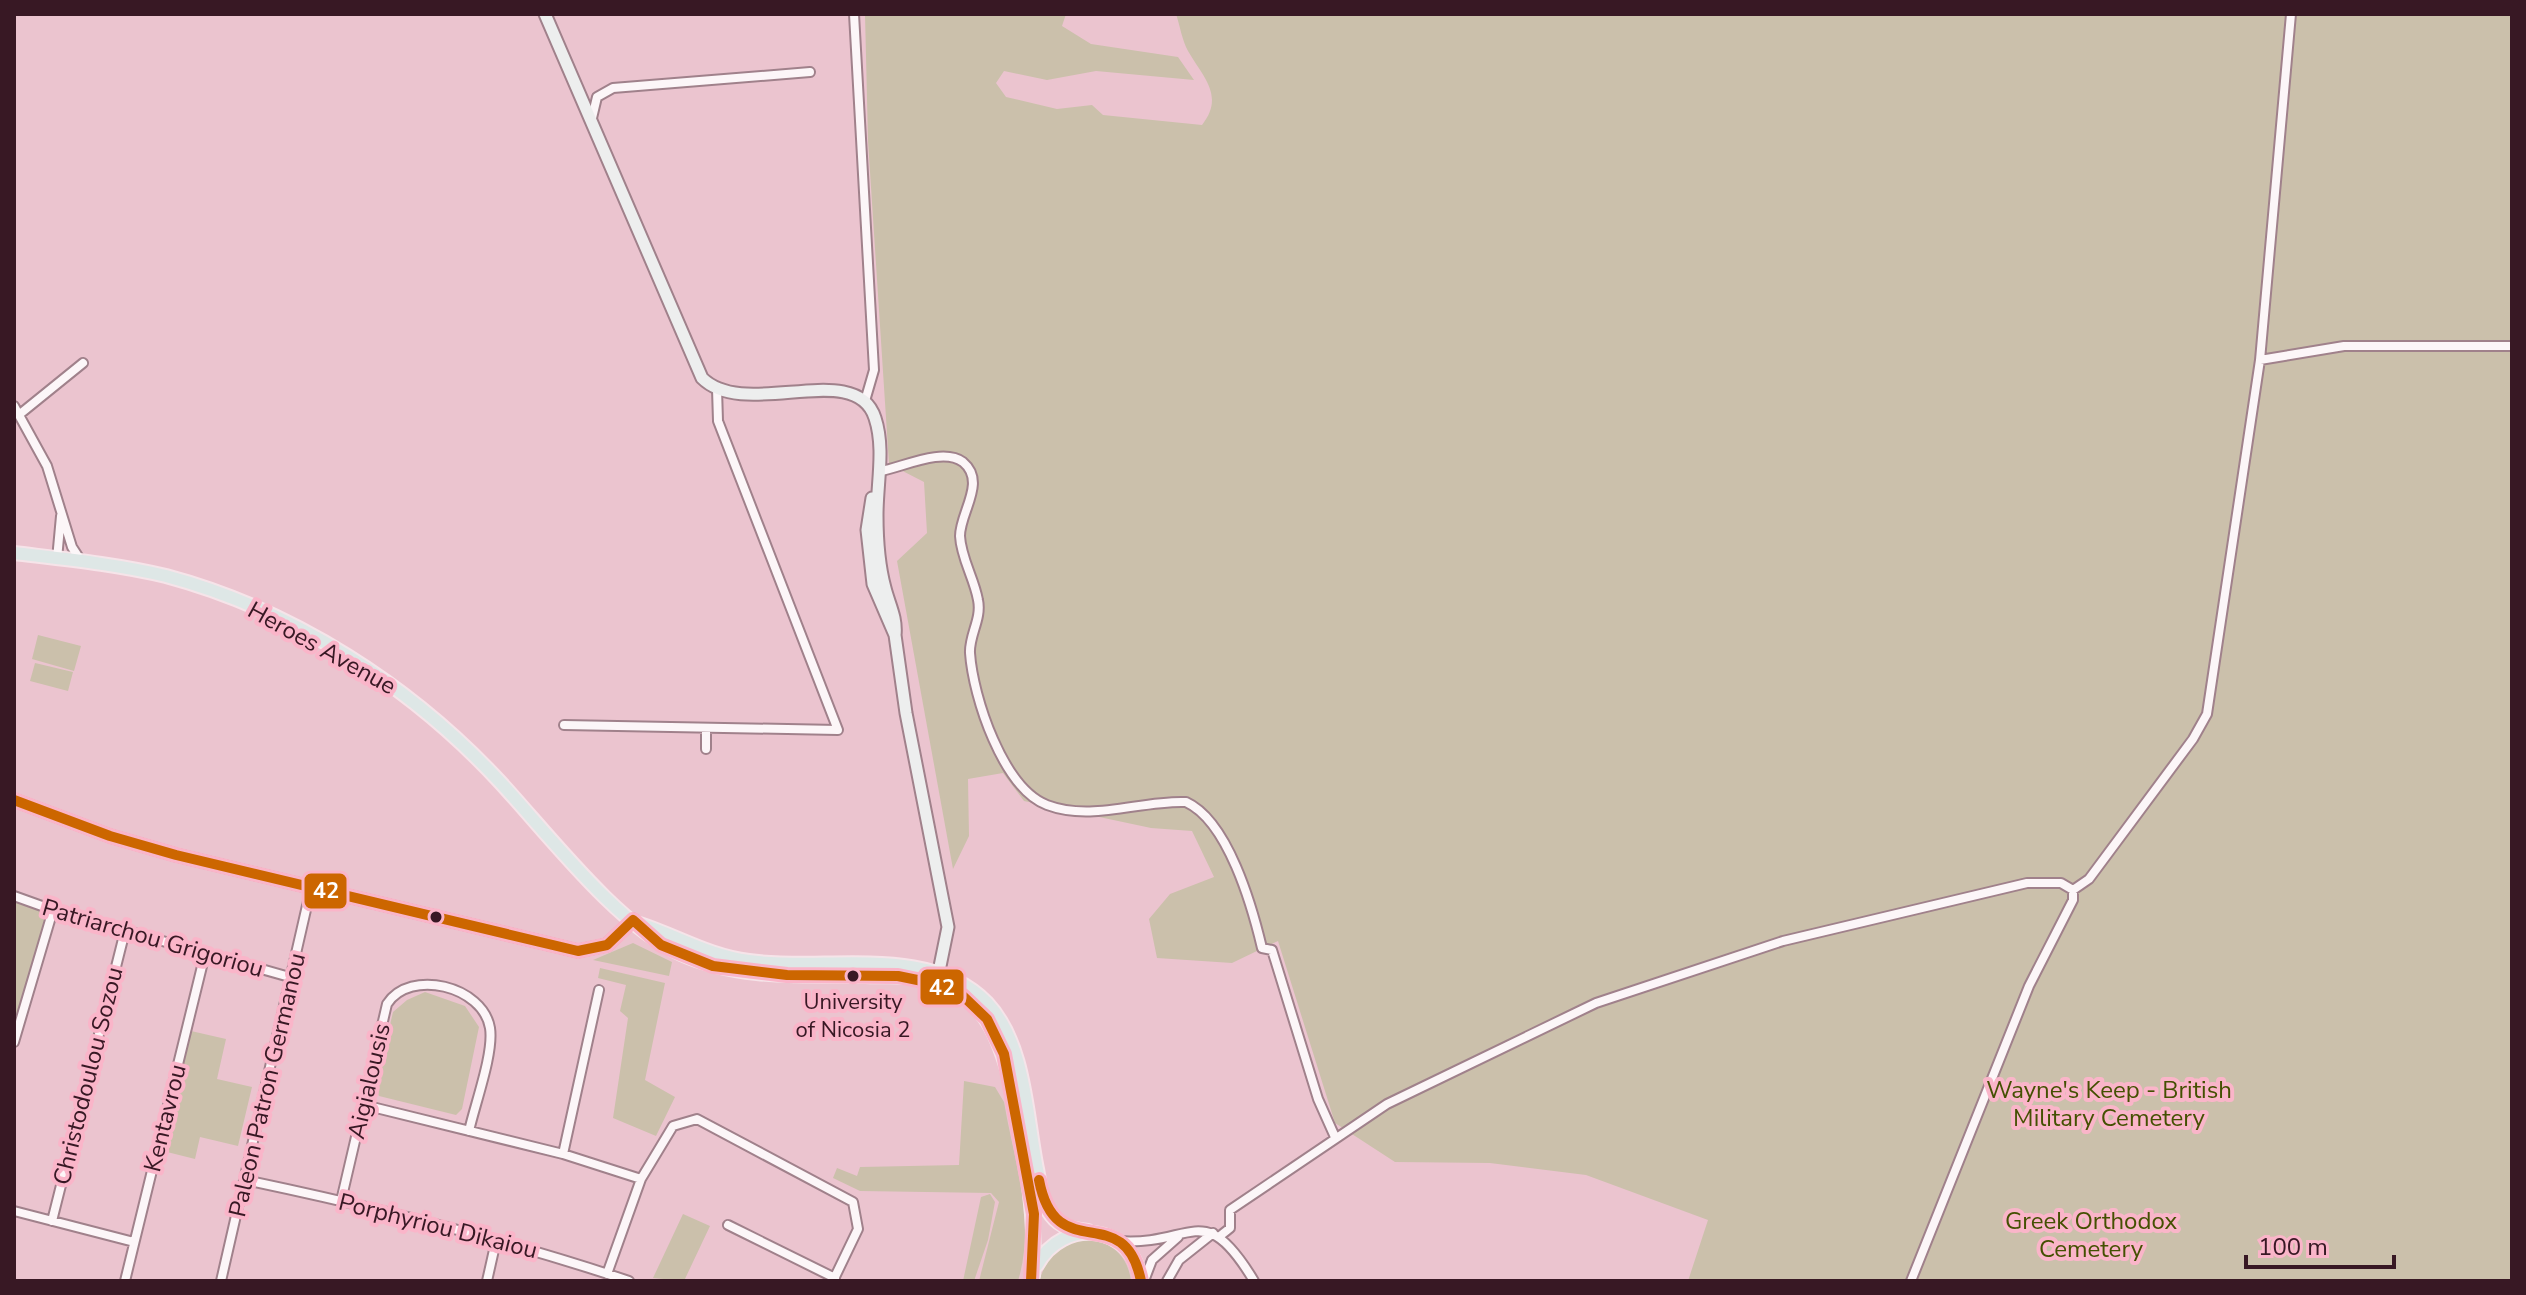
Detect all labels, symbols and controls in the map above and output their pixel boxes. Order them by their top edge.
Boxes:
street label: Heroes Avenue [242,594,402,702]
line badge: 42 [303,872,348,910]
text: 42 [313,876,339,906]
street label: Patriarchou Grigoriou [39,891,267,985]
unlabelled marker [428,909,444,925]
street label: Paleon Patron Germanou [221,950,313,1220]
street label: Christodoulou Sozou [45,964,131,1188]
marker: University of Nicosia 2 [845,968,861,984]
line badge: 42 [919,968,965,1006]
text: 42 [929,973,955,1003]
place label: University of Nicosia 2 [796,987,910,1045]
street label: Aigialousis [340,1020,398,1142]
street label: Kentavrou [136,1061,194,1175]
park label: Wayne's Keep - British Military Cemetery [1986,1074,2232,1134]
street label: Porphyriou Dikaiou [335,1186,541,1266]
park label: Greek Orthodox Cemetery [2005,1205,2178,1265]
scale bar [2246,1219,2394,1269]
text: 100 m [2258,1231,2328,1263]

